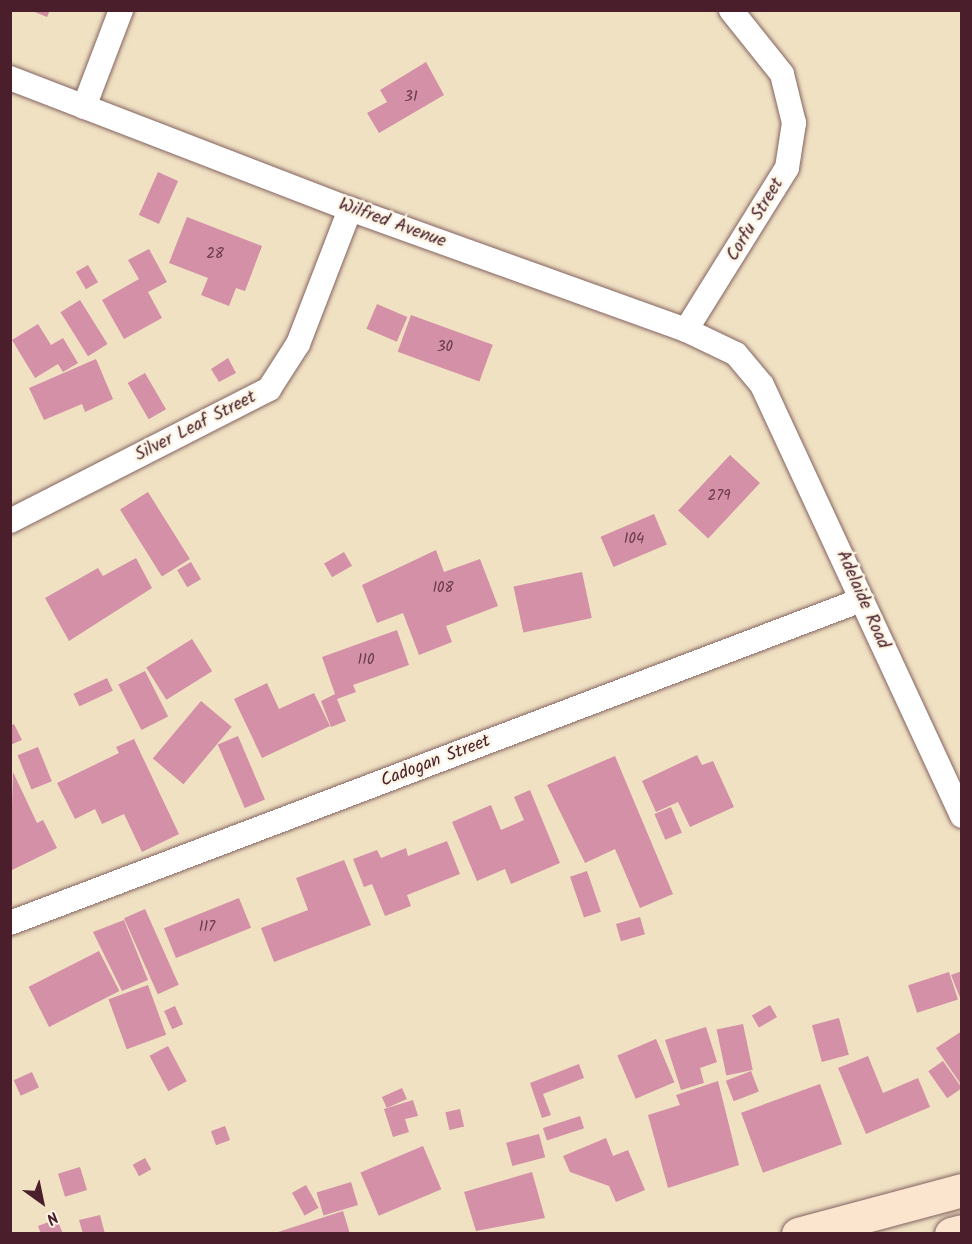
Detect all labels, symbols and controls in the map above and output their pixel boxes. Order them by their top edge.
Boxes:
house number: 31 [404,89,418,107]
street label: Corfu Street [723,174,789,266]
street label: Wilfred Avenue [335,195,449,253]
house number: 28 [206,246,224,264]
house number: 30 [437,339,453,357]
street label: Silver Leaf Street [132,387,260,467]
house number: 279 [708,488,730,506]
house number: 104 [624,531,644,549]
street label: Adelaide Road [831,547,893,653]
house number: 108 [432,580,454,598]
house number: 110 [358,652,374,670]
street label: Cadogan Street [378,731,494,793]
house number: 117 [199,919,215,937]
north arrow [12,1172,72,1232]
text: N [41,1204,63,1231]

